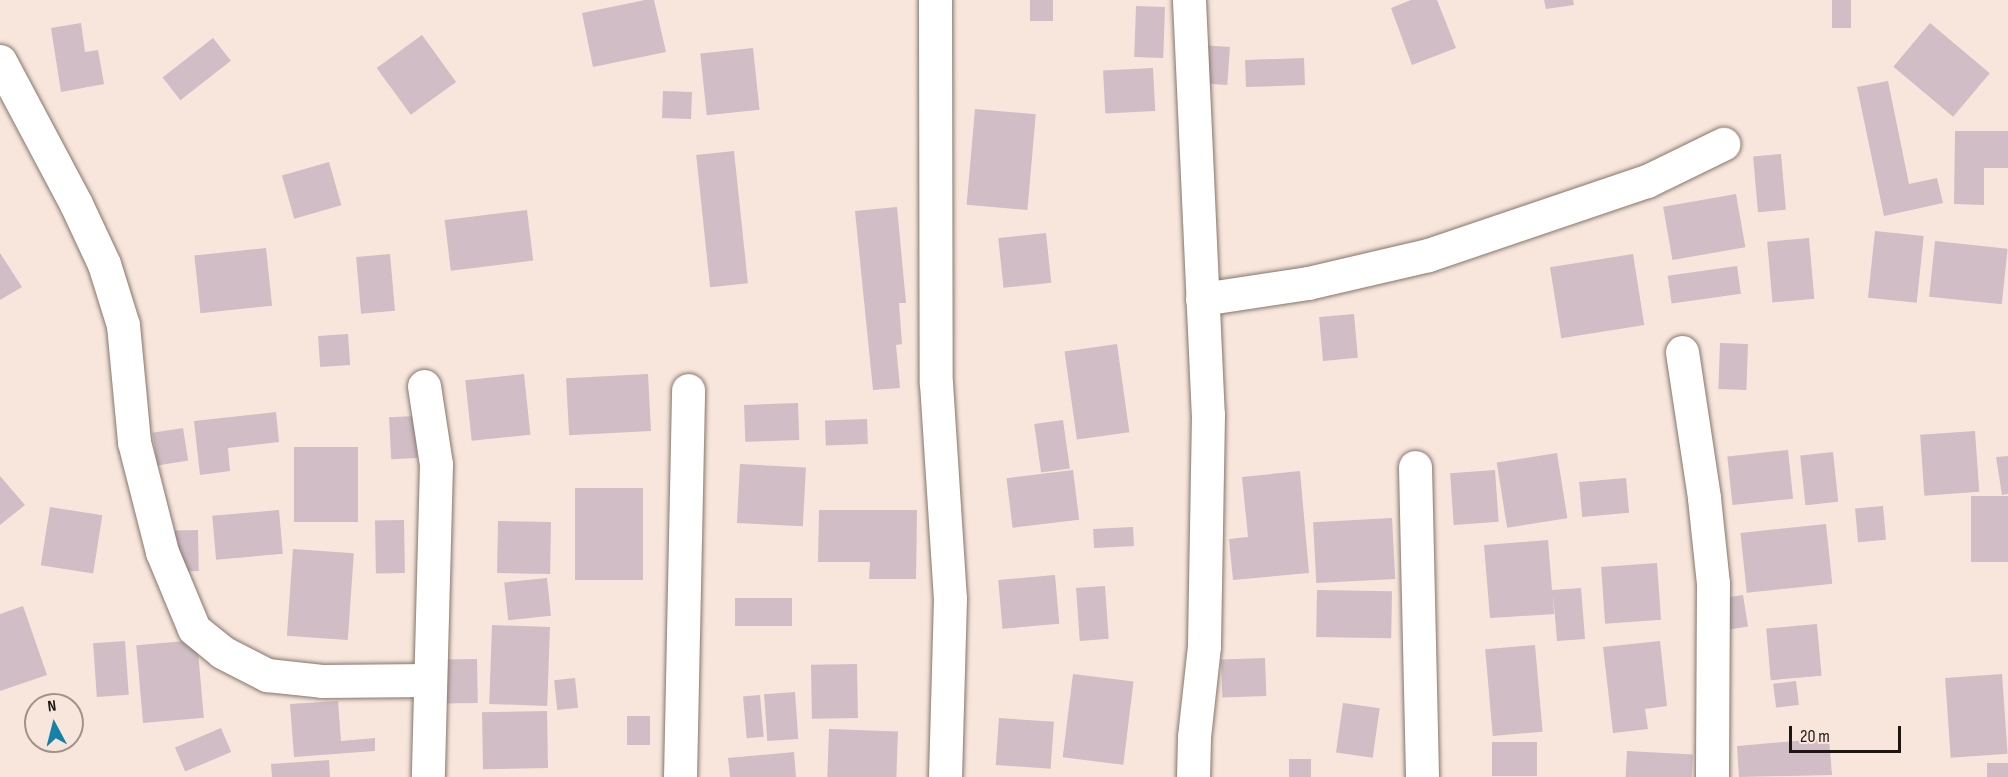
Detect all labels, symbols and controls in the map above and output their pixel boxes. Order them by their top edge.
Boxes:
north arrow [24,693,84,753]
text: N [47,697,57,717]
scale bar [1792,714,1904,752]
text: 20 m [1800,726,1830,747]

